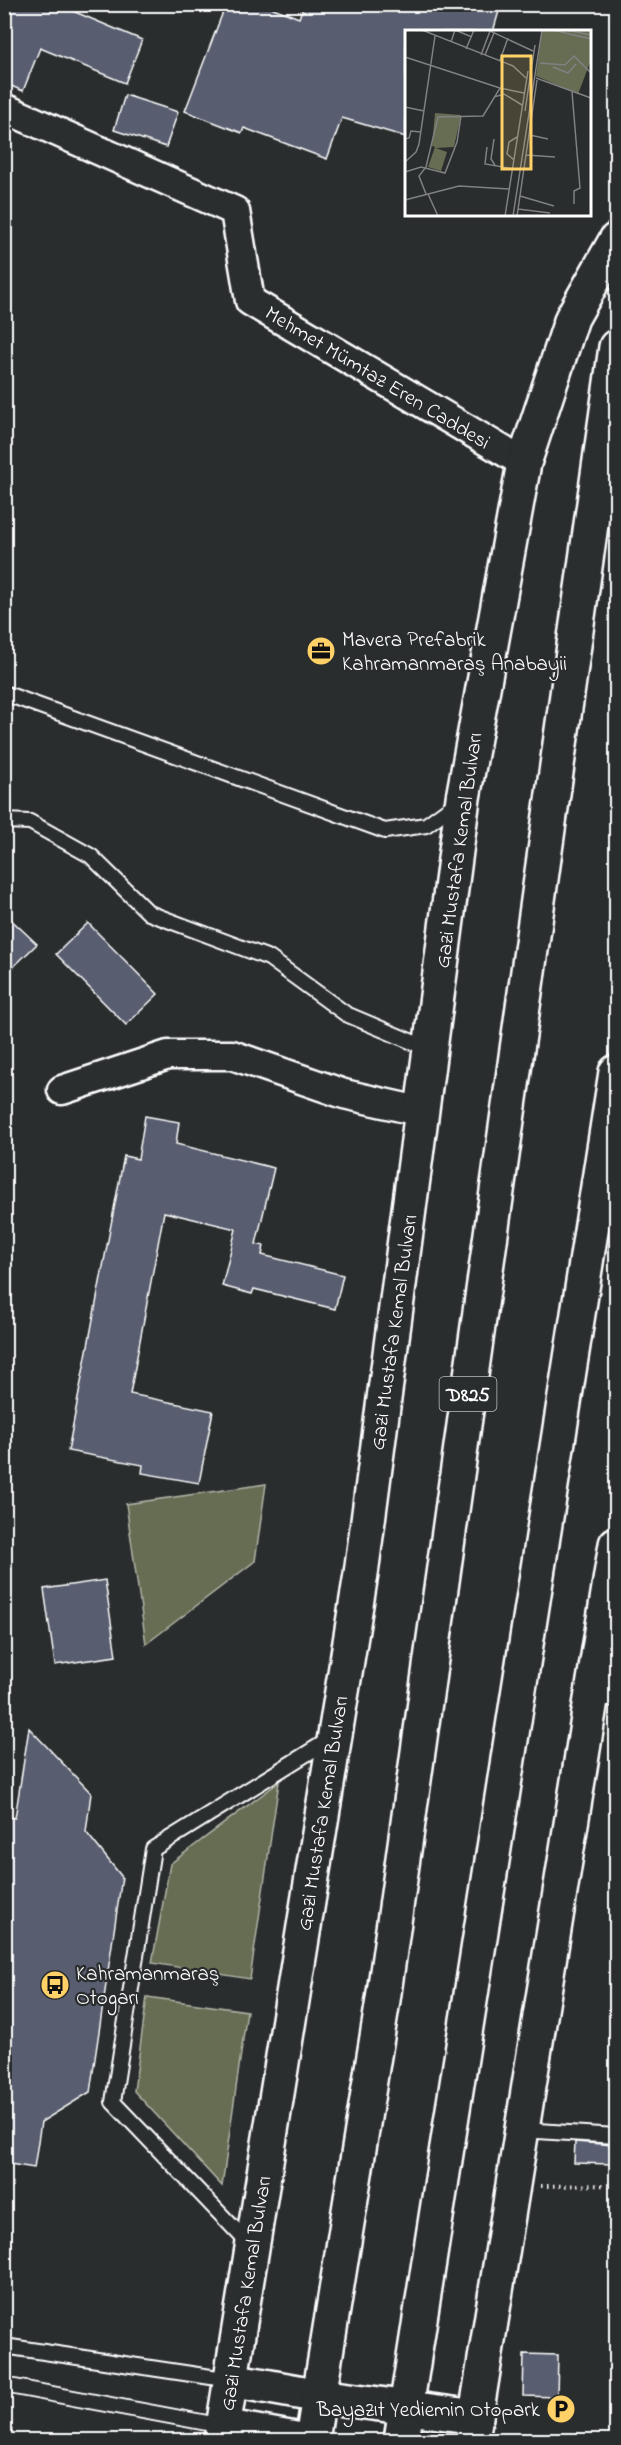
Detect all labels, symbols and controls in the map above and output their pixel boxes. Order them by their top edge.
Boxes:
inset map [405,30,591,216]
street label: Mehmet Mümtaz Eren Caddesi [259,299,495,458]
place label: Mavera Prefabrik Kahramanmaraş Anabayii [342,626,567,682]
office icon: Mavera Prefabrik Kahramanmaraş Anabayii [305,635,337,667]
street label: Gazi Mustafa Kemal Bulvarı [429,730,491,970]
street label: Gazi Mustafa Kemal Bulvarı [364,1212,426,1452]
road number: D825 [440,1377,496,1411]
street label: Gazi Mustafa Kemal Bulvarı [291,1694,357,1933]
place label: Kahramanmaraş Otogarı [76,1960,220,2016]
bus stop icon: Kahramanmaraş Otogarı [39,1969,71,2001]
street label: Gazi Mustafa Kemal Bulvarı [214,2174,280,2413]
parking icon: Bayazıt Yediemin Otopark [545,2393,577,2425]
place label: Bayazıt Yediemin Otopark [316,2396,541,2428]

